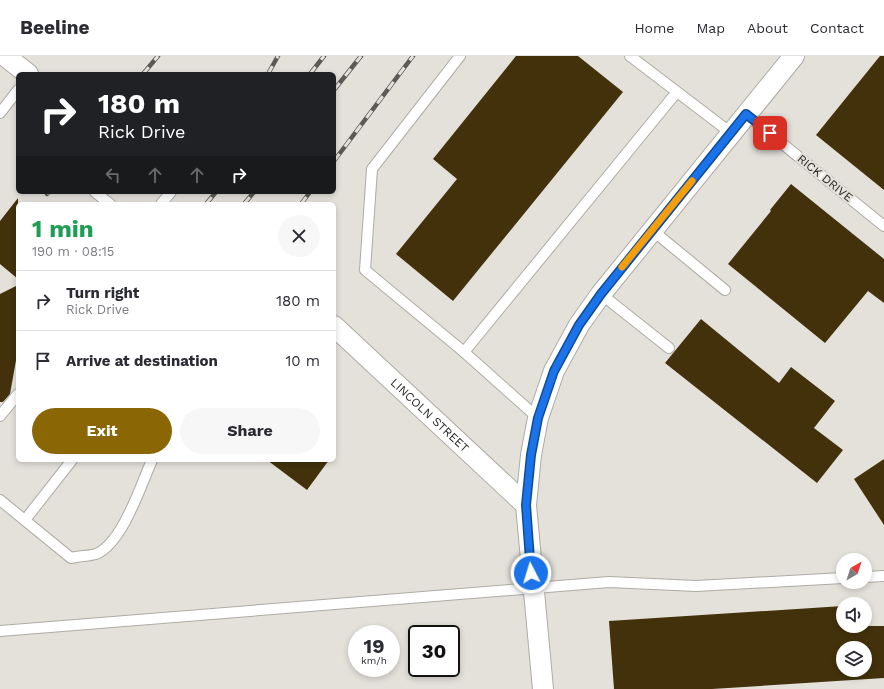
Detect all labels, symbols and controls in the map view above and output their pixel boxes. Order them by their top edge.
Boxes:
text: Beeline [20,16,90,39]
text: Home [634,20,674,36]
text: Map [696,20,725,36]
text: About [747,20,788,36]
text: Contact [810,20,864,36]
text: 180 m [98,87,180,120]
icon: right [32,88,84,140]
pin [753,116,787,150]
text: Rick Drive [98,121,185,142]
icon: arrive [759,122,781,144]
street label: RICK DRIVE [794,151,856,205]
icon: left [102,164,124,186]
icon: ahead [144,164,166,186]
icon: ahead [186,164,208,186]
icon: right [228,164,250,186]
text: 1 min [32,215,94,243]
button: close [278,215,320,257]
text: 190 m · 08:15 [32,244,114,259]
text: Turn right [66,284,139,302]
icon: right [32,290,54,312]
text: 180 m [276,292,320,310]
text: Rick Drive [66,302,129,317]
icon: arrive [32,350,54,372]
text: Arrive at destination [66,352,218,370]
text: 10 m [285,352,320,370]
street label: LINCOLN STREET [388,375,472,455]
button: Exit [32,408,172,454]
button: Share [180,408,320,454]
position arrow [510,552,552,594]
north arrow [836,553,872,589]
map controls [836,553,872,677]
button: sound [836,597,872,633]
speed limit sign: 30 [408,625,460,677]
text: 19 [364,634,384,658]
button: layers [836,641,872,677]
text: km/h [361,655,387,666]

